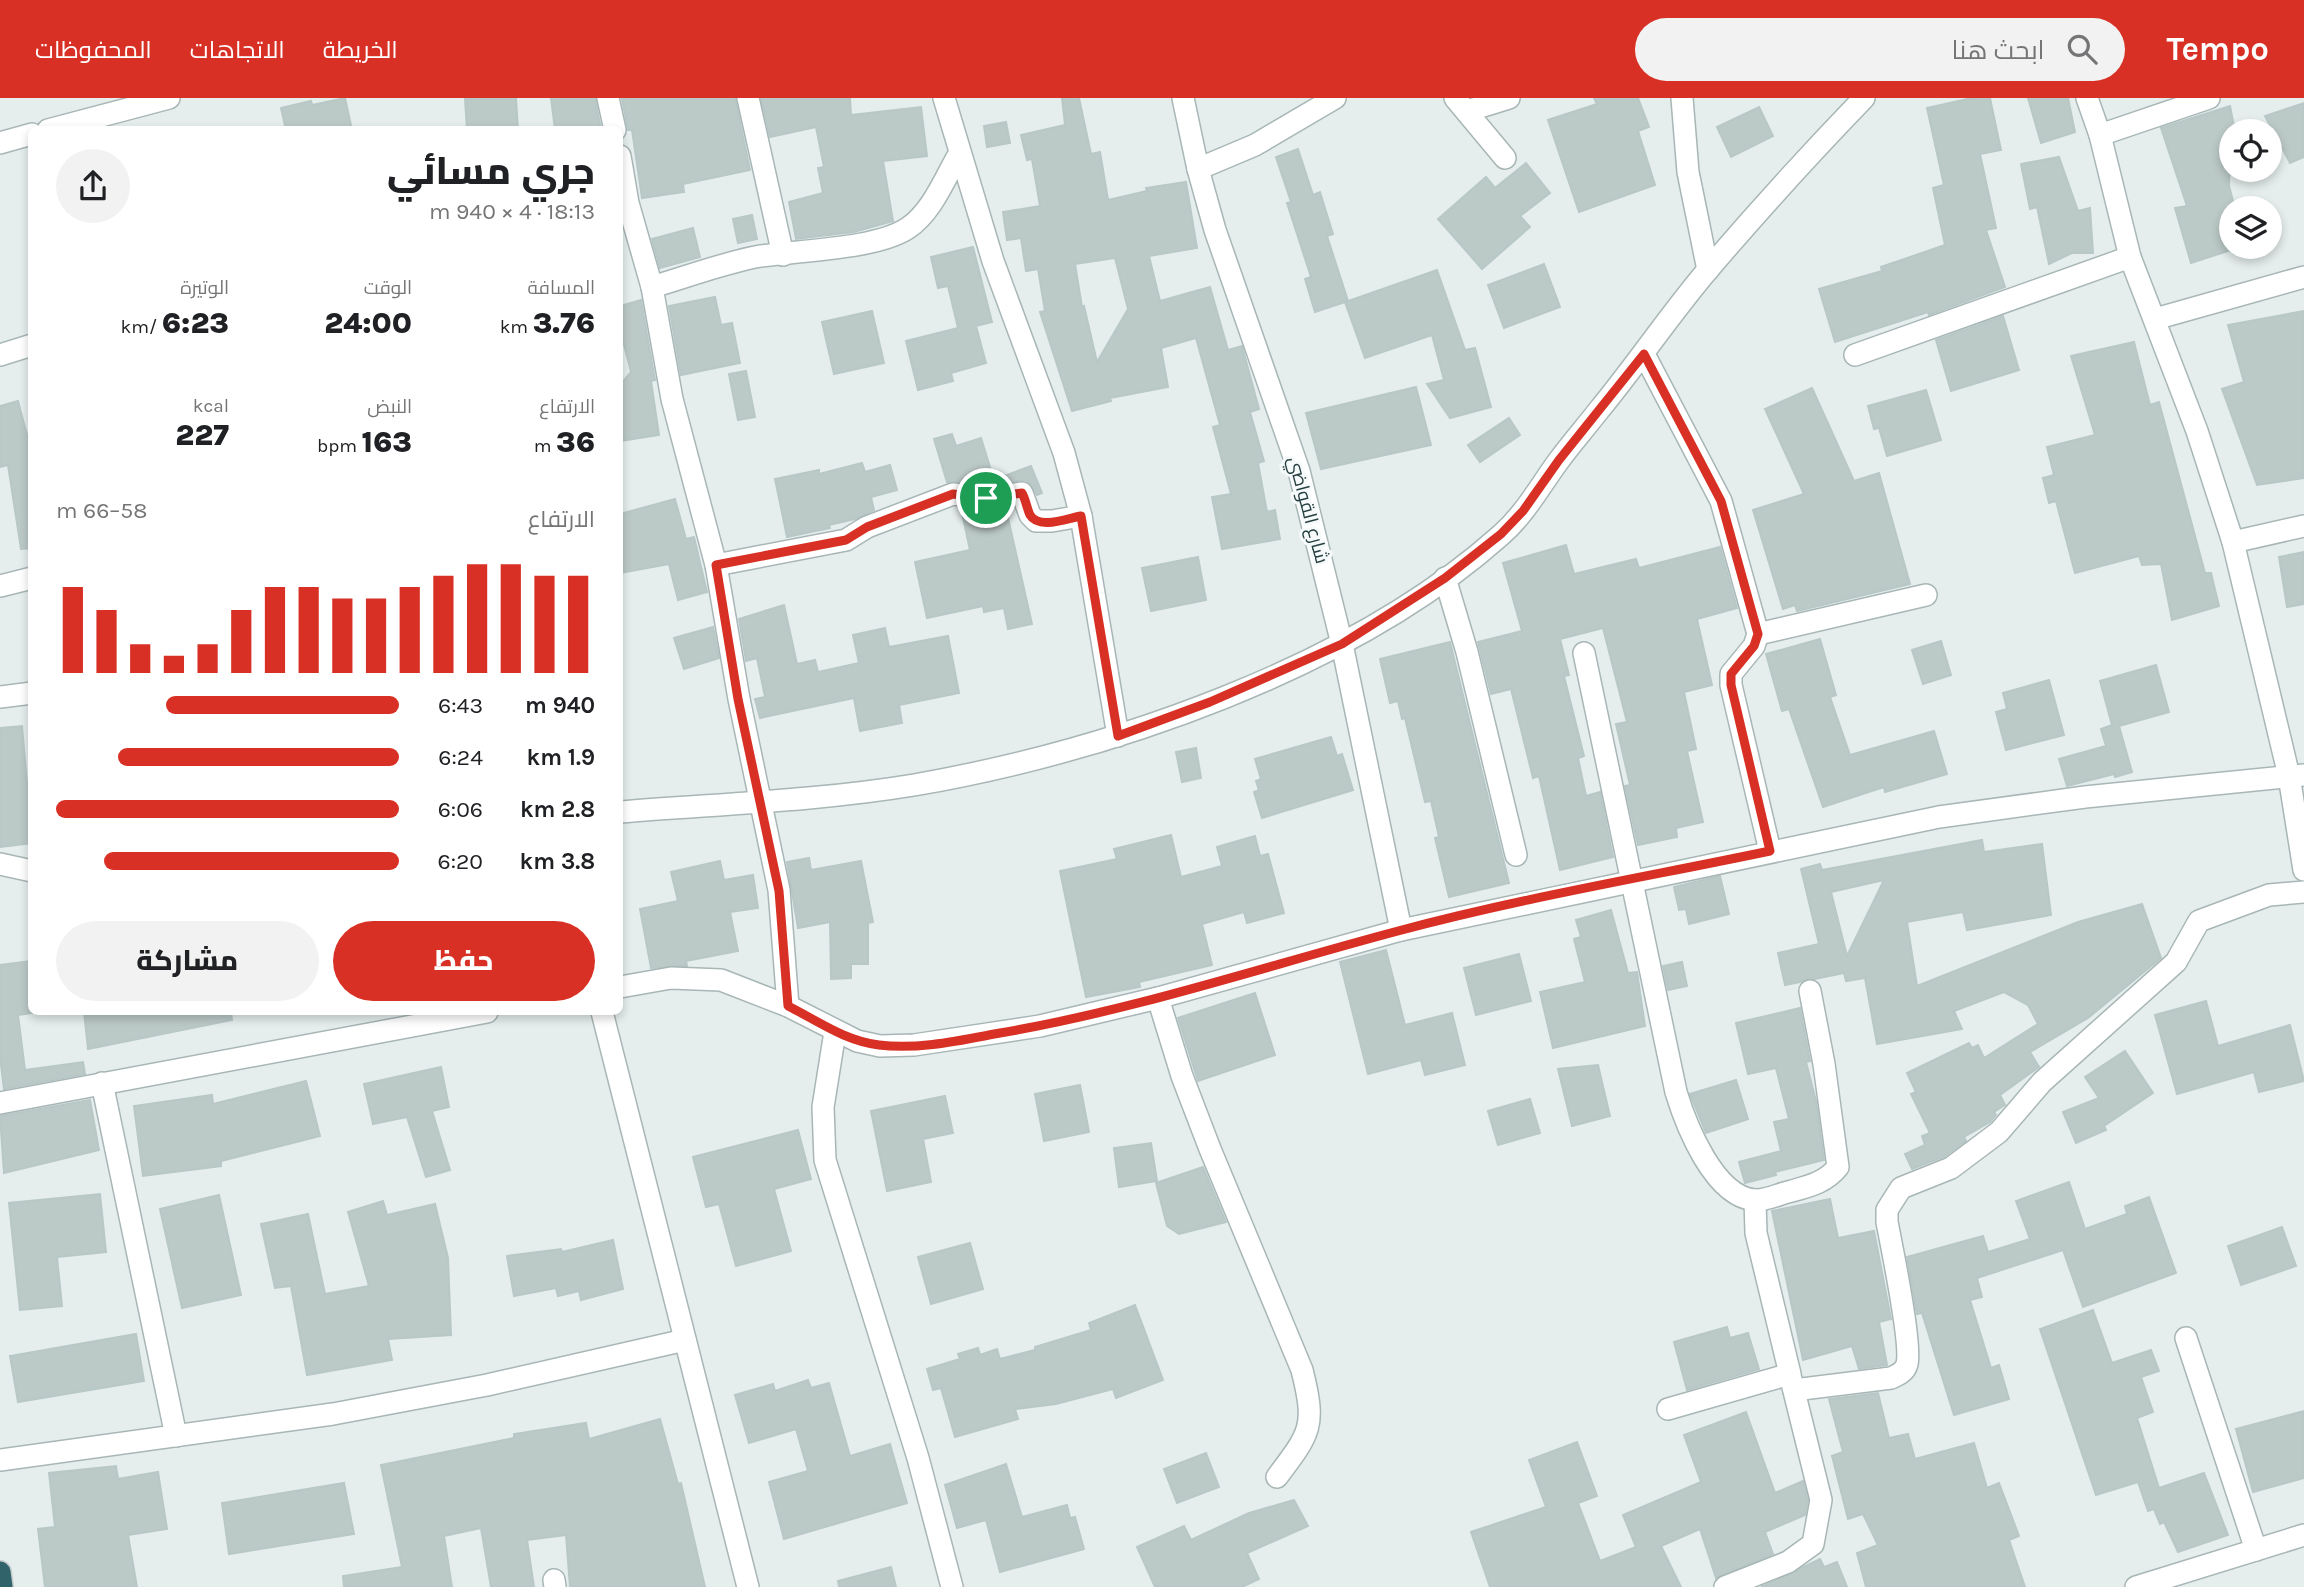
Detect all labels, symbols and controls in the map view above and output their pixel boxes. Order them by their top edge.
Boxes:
search box [1635,18,2125,81]
icon: search [2063,30,2101,68]
text: Tempo [2167,30,2269,68]
text: ابحث هنا [1952,35,2045,66]
text: المحفوظات [35,36,152,64]
text: الاتجاهات [190,36,285,64]
text: الخريطة [323,36,398,64]
map controls [2219,119,2282,259]
button: locate [2219,119,2282,182]
button: share [56,149,130,223]
text: جري مسائي [387,149,595,194]
button: layers [2219,196,2282,259]
text: 18:13 · 4 × 940 m [429,198,595,225]
text: الوتيرة [180,277,229,299]
text: الوقت [364,277,412,299]
text: المسافة [527,277,595,299]
text: 6:23 [162,305,229,341]
text: 24:00 [324,305,412,341]
text: 3.76 [533,305,595,341]
text: /km [121,316,162,338]
text: km [500,316,533,338]
text: kcal [193,395,229,417]
text: النبض [367,396,412,418]
text: الارتفاع [539,396,595,418]
text: 227 [175,417,229,453]
text: 163 [362,424,412,460]
text: 36 [556,424,595,460]
text: bpm [317,435,362,457]
text: m [534,435,556,457]
street label: شارع القواضي [1280,454,1333,567]
pin [956,468,1016,528]
icon: arrive [967,479,1005,517]
text: 58–66 m [56,497,147,524]
text: الارتفاع [528,506,595,533]
text: 6:43 [438,692,483,719]
text: 940 m [525,692,595,719]
text: 6:24 [438,744,483,771]
text: 1.9 km [527,744,595,771]
text: 6:06 [438,796,483,823]
text: 2.8 km [520,796,595,823]
text: 6:20 [438,848,483,875]
text: 3.8 km [520,848,595,875]
button: مشاركة [56,921,319,1001]
button: حفظ [333,921,595,1001]

